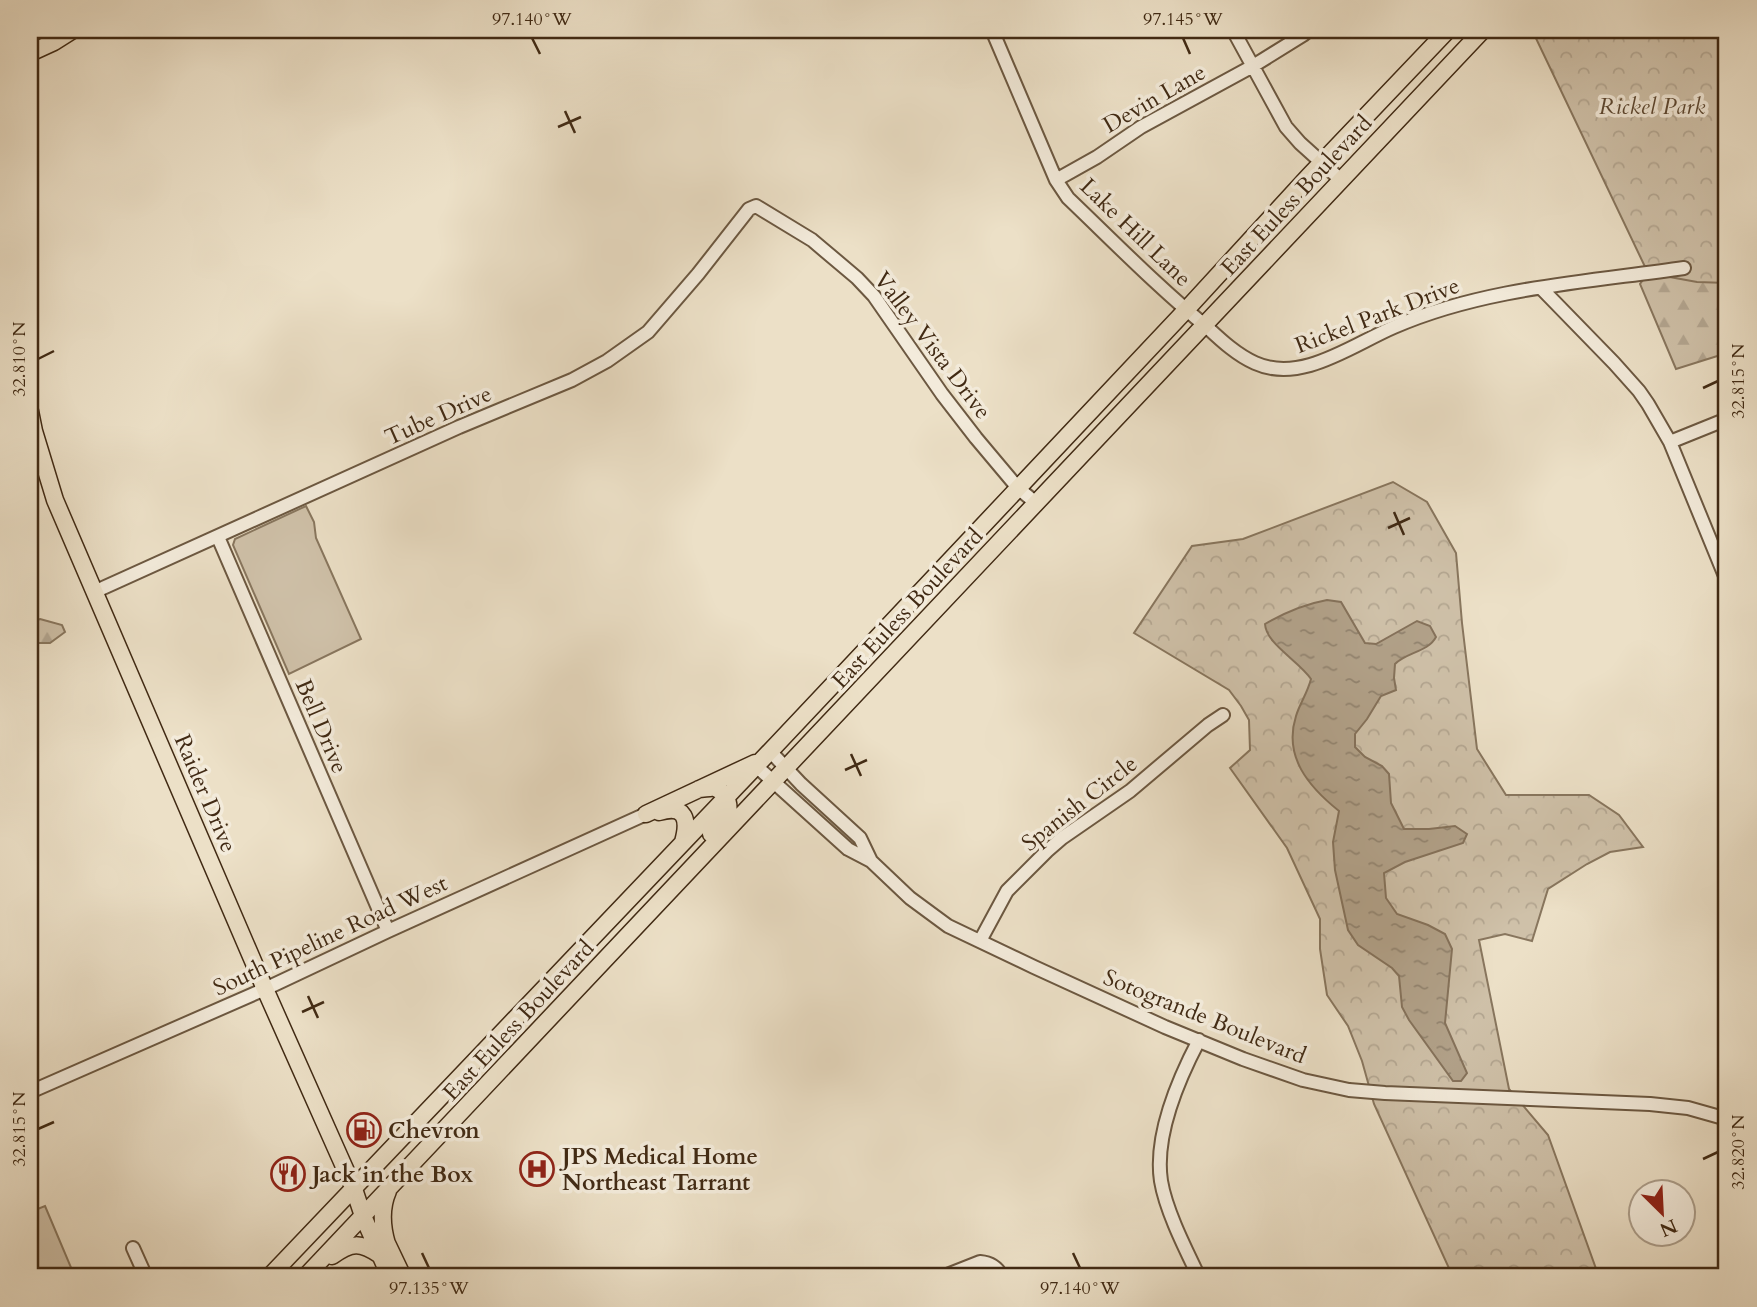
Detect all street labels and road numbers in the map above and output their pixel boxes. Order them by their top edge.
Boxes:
street label: Devin Lane [1097,57,1211,140]
street label: East Euless Boulevard [1214,108,1380,282]
street label: Lake Hill Lane [1073,171,1198,293]
street label: Valley Vista Drive [867,265,998,425]
street label: Rickel Park Drive [1291,270,1464,361]
street label: Tube Drive [380,378,497,453]
street label: East Euless Boulevard [825,521,991,695]
street label: Bell Drive [288,674,355,778]
street label: Raider Drive [167,729,244,857]
street label: Spanish Circle [1015,748,1144,858]
street label: South Pipeline Road West [208,868,452,1003]
street label: East Euless Boulevard [436,933,602,1107]
street label: Sotogrande Boulevard [1099,962,1311,1072]

